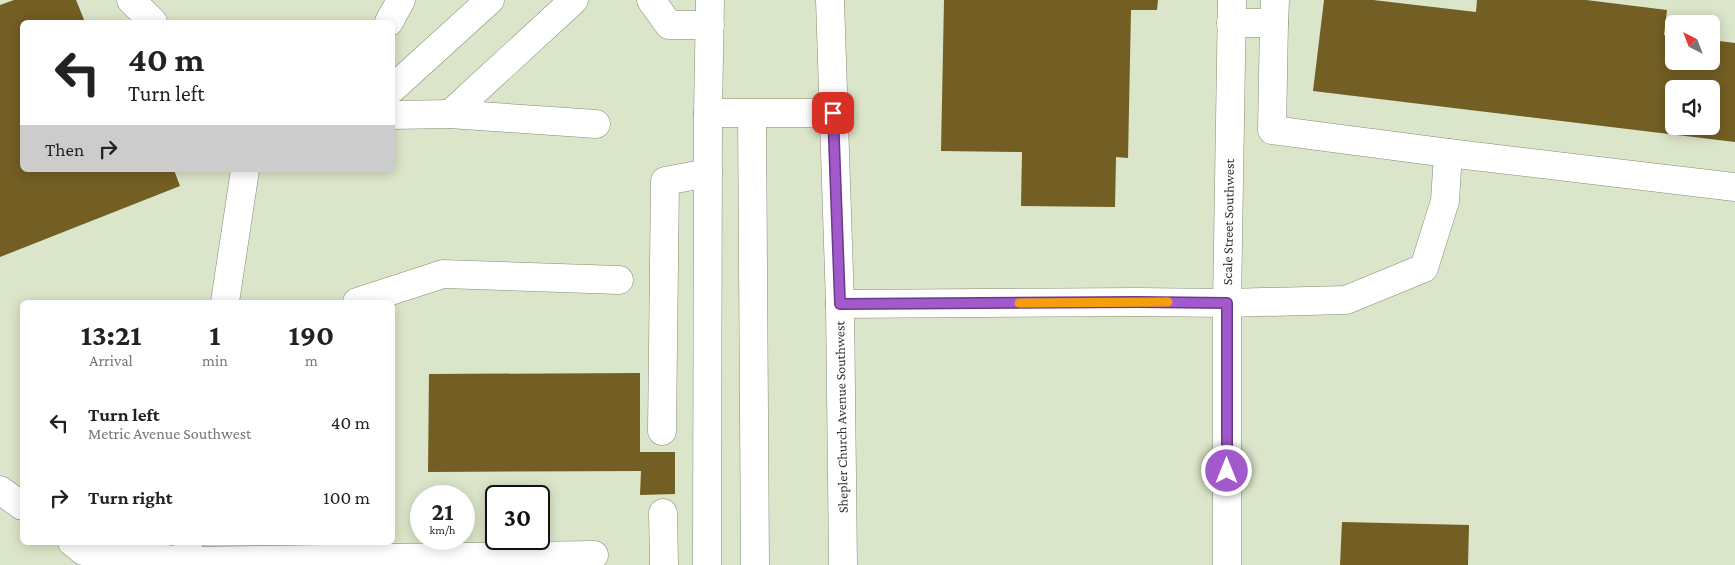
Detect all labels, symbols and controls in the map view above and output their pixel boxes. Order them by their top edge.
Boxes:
north arrow [1665,15,1720,70]
map controls [1665,15,1720,135]
icon: left [45,40,110,105]
text: 40 m [128,40,205,79]
button: sound [1665,80,1720,135]
text: Turn left [128,81,205,106]
pin [812,92,854,134]
icon: arrive [819,99,847,127]
icon: right [94,135,122,163]
text: Then [45,139,84,160]
street label: Scale Street Southwest [1219,158,1237,285]
text: 13:21 [81,318,141,351]
text: 1 [209,318,221,351]
text: 190 [288,318,334,351]
street label: Shepler Church Avenue Southwest [831,320,851,513]
text: Arrival [89,352,133,369]
text: min [202,352,228,369]
text: m [305,352,318,369]
text: Turn left [88,404,160,425]
icon: left [45,409,73,437]
text: 40 m [331,412,370,433]
text: Metric Avenue Southwest [88,425,251,442]
position arrow [1200,444,1252,496]
icon: right [45,484,73,512]
speed limit sign: 30 [485,485,550,550]
text: Turn right [88,487,173,508]
text: 100 m [323,487,370,508]
text: 21 [431,498,454,525]
text: km/h [430,523,455,537]

